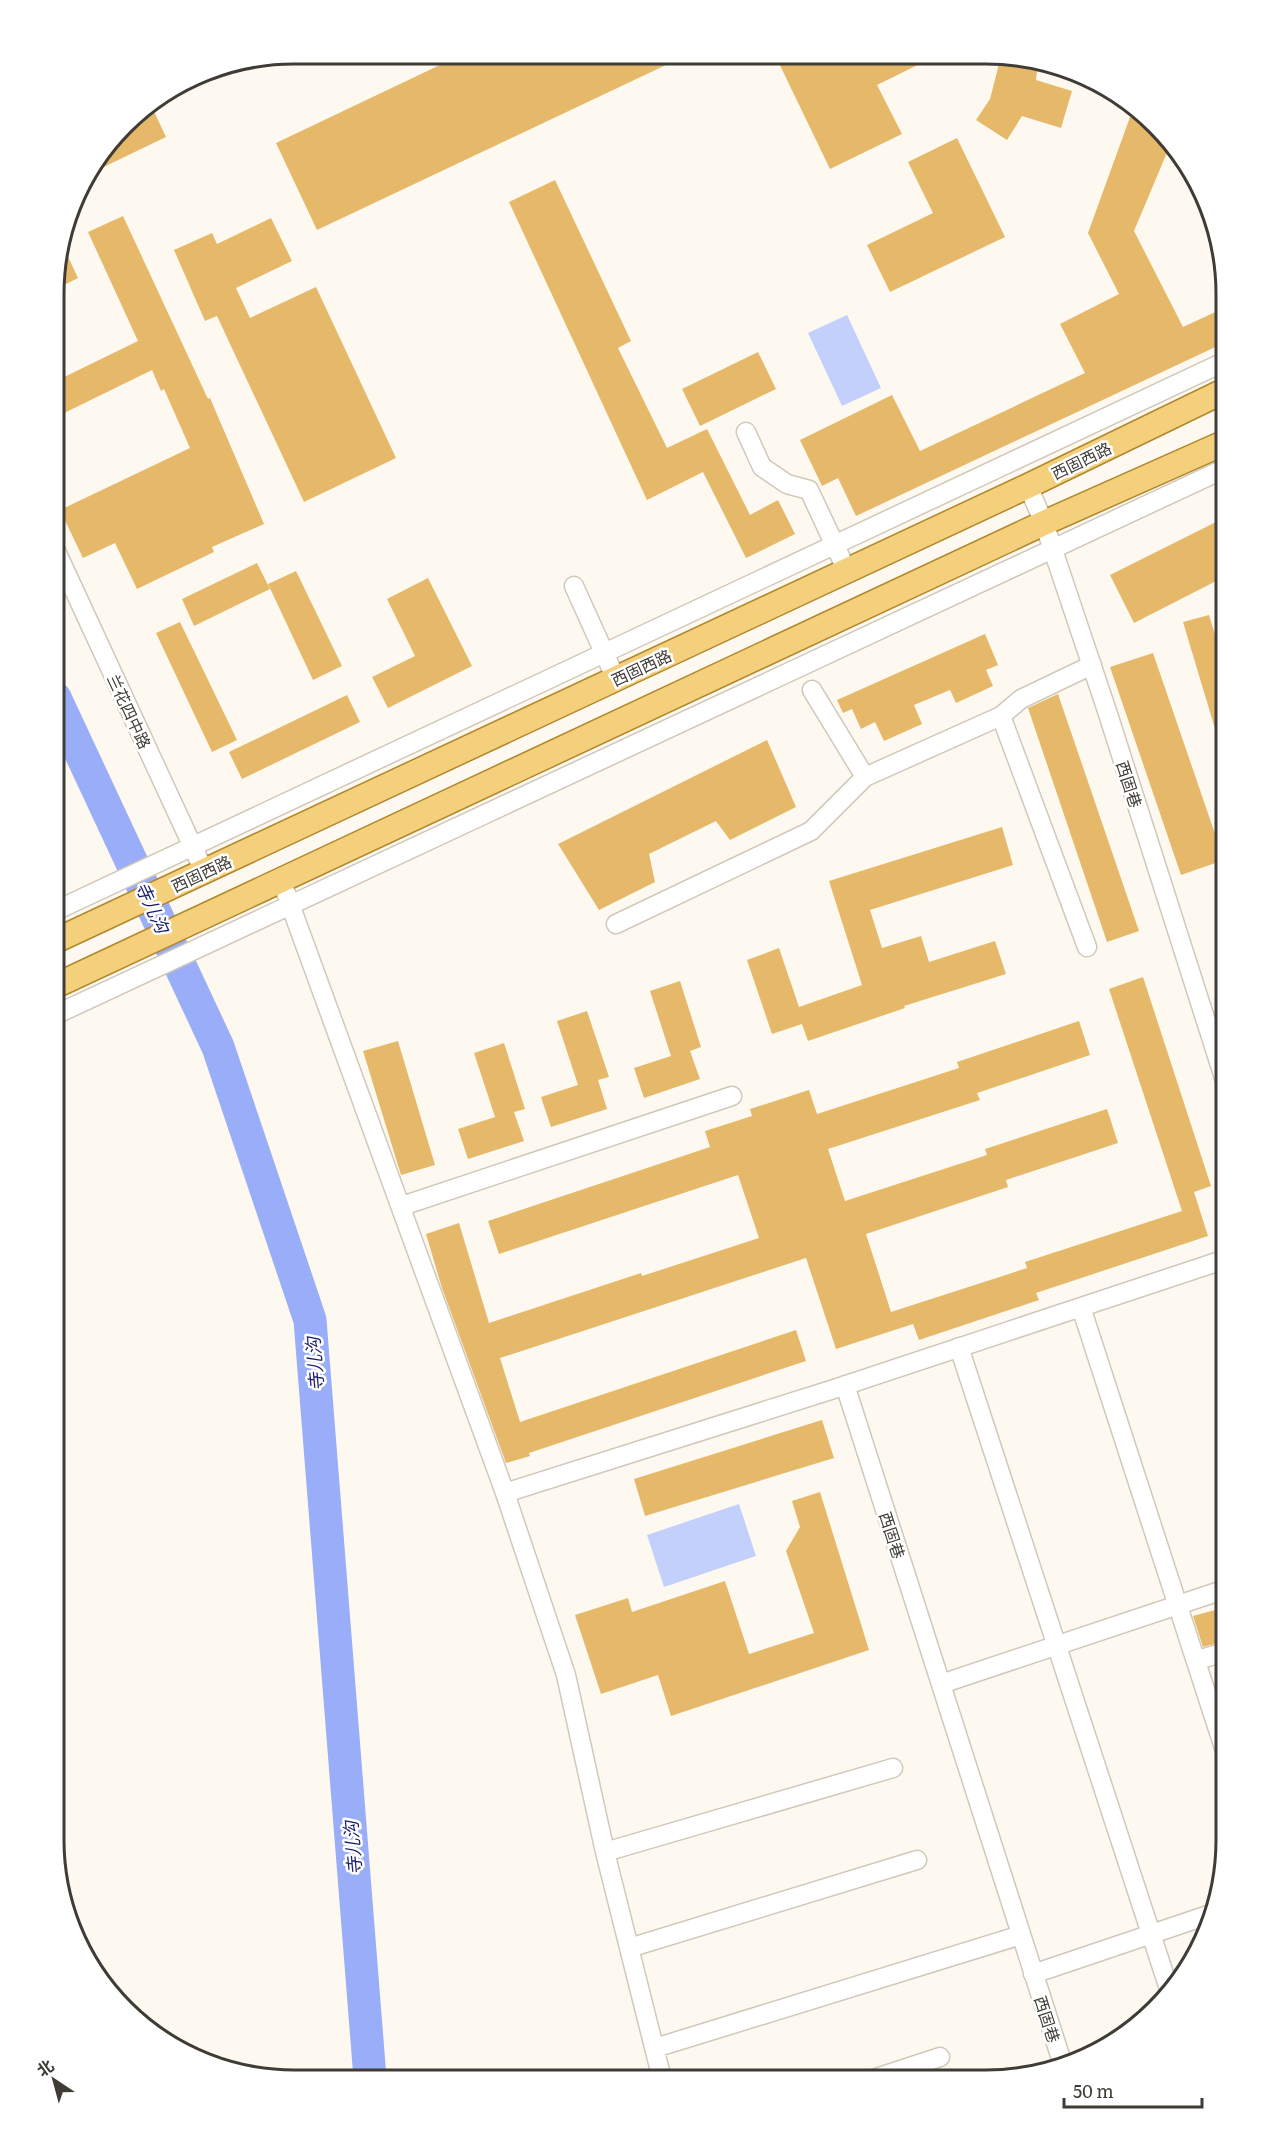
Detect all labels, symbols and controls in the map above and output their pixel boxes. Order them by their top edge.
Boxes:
street label: 西固西路 [1047,435,1115,485]
street label: 西固西路 [607,643,675,691]
street label: 兰花四中路 [102,670,158,752]
street label: 西固巷 [1111,757,1149,811]
street label: 西固西路 [167,849,235,897]
water label: 寺儿沟 [129,877,177,939]
water label: 寺儿沟 [298,1334,330,1392]
street label: 西固巷 [874,1508,912,1562]
water label: 寺儿沟 [336,1818,368,1876]
street label: 西固巷 [1029,1992,1067,2046]
north arrow [24,2050,84,2110]
text: 北 [31,2053,58,2081]
scale bar [1064,2071,1202,2109]
text: 50 m [1073,2077,1114,2104]

